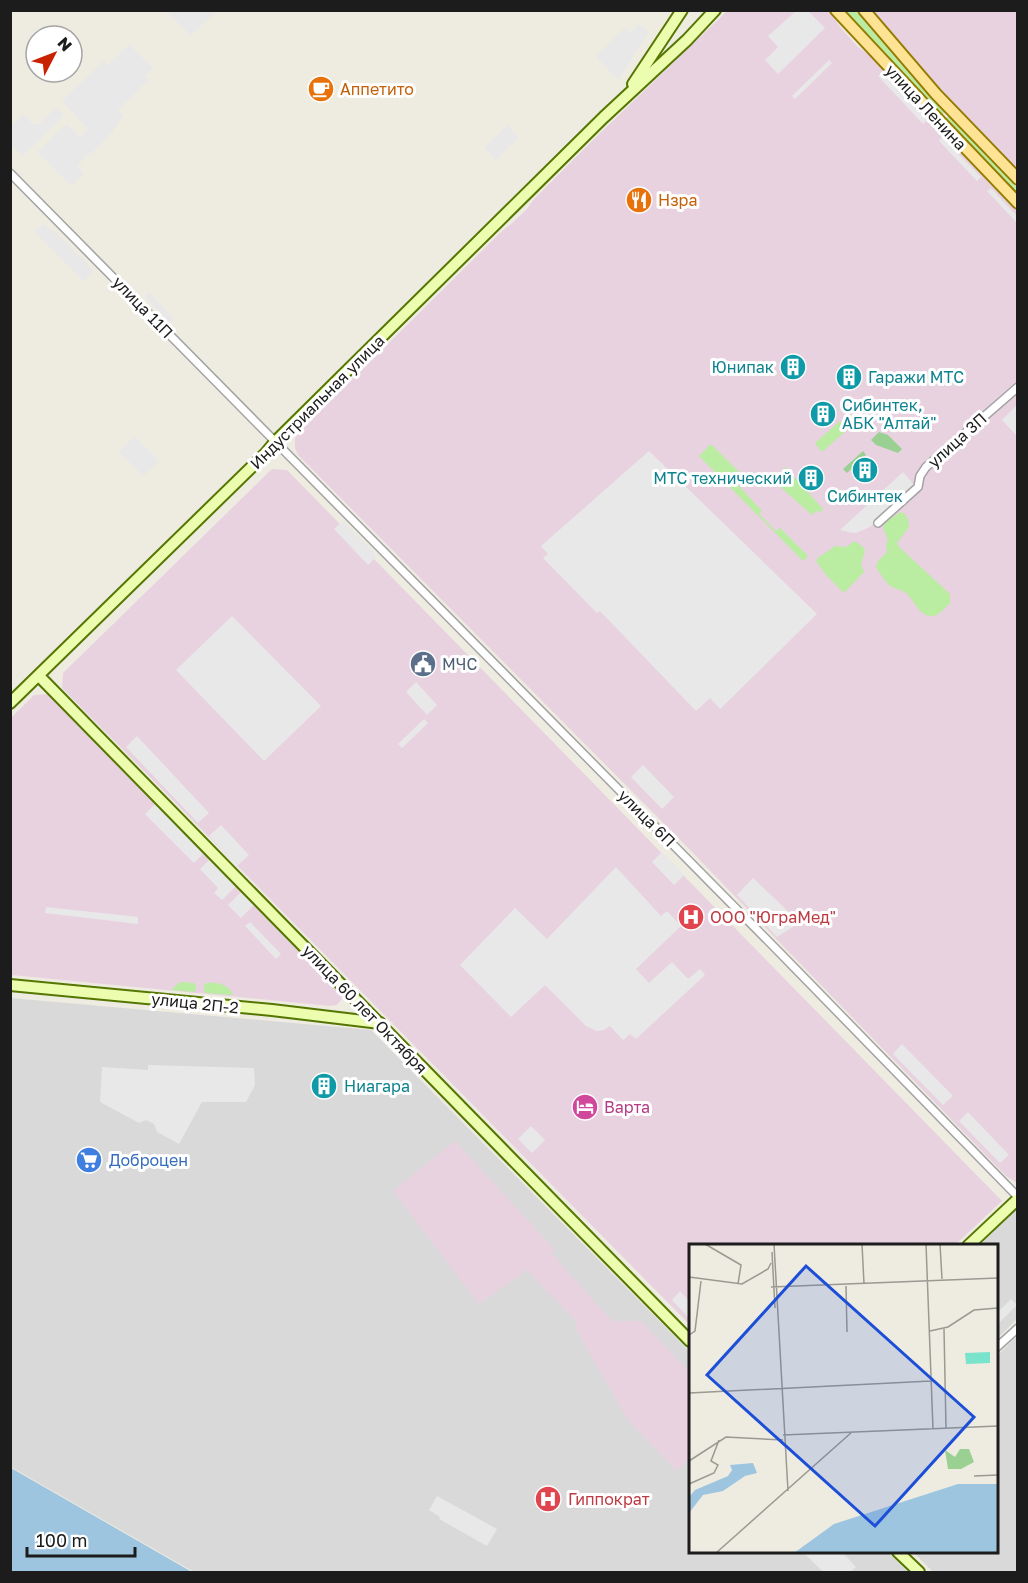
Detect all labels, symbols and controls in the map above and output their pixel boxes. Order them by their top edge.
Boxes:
north arrow [24,24,84,84]
text: N [54,33,77,55]
street label: улица Ленина [881,60,971,154]
cafe icon: Аппетито [306,74,336,104]
place label: Аппетито [340,79,414,99]
restaurant icon: Нзра [624,185,654,215]
place label: Нзра [658,190,697,210]
street label: улица 11П [109,272,177,342]
street label: Индустриальная улица [246,331,388,473]
building icon: Юнипак [778,352,808,382]
place label: Юнипак [711,357,774,377]
building icon: Гаражи МТС [834,362,864,392]
place label: Гаражи МТС [868,367,964,387]
place label: Сибинтек, АБК "Алтай" [842,395,936,433]
building icon: Сибинтек, АБК "Алтай" [808,399,838,429]
street label: улица 3П [923,408,991,472]
building icon: Сибинтек [850,455,880,485]
building icon: МТС технический [796,463,826,493]
place label: МТС технический [653,468,792,488]
place label: Сибинтек [827,486,903,506]
public building icon: МЧС [408,649,438,679]
place label: МЧС [442,654,477,674]
street label: улица 6П [614,785,680,851]
hospital icon: ООО "ЮграМед" [676,902,706,932]
place label: ООО "ЮграМед" [710,907,836,927]
street label: улица 60 лет Октября [298,941,432,1077]
street label: улица 2П-2 [150,988,240,1018]
building icon: Ниагара [309,1071,339,1101]
place label: Ниагара [344,1076,410,1096]
hotel icon: Варта [570,1092,600,1122]
place label: Варта [604,1097,650,1117]
supermarket icon: Доброцен [74,1145,104,1175]
place label: Доброцен [109,1150,188,1170]
inset map [689,1244,998,1553]
hospital icon: Гиппократ [533,1484,563,1514]
place label: Гиппократ [568,1489,650,1509]
scale bar [27,1520,135,1558]
text: 100 m [36,1529,87,1551]

